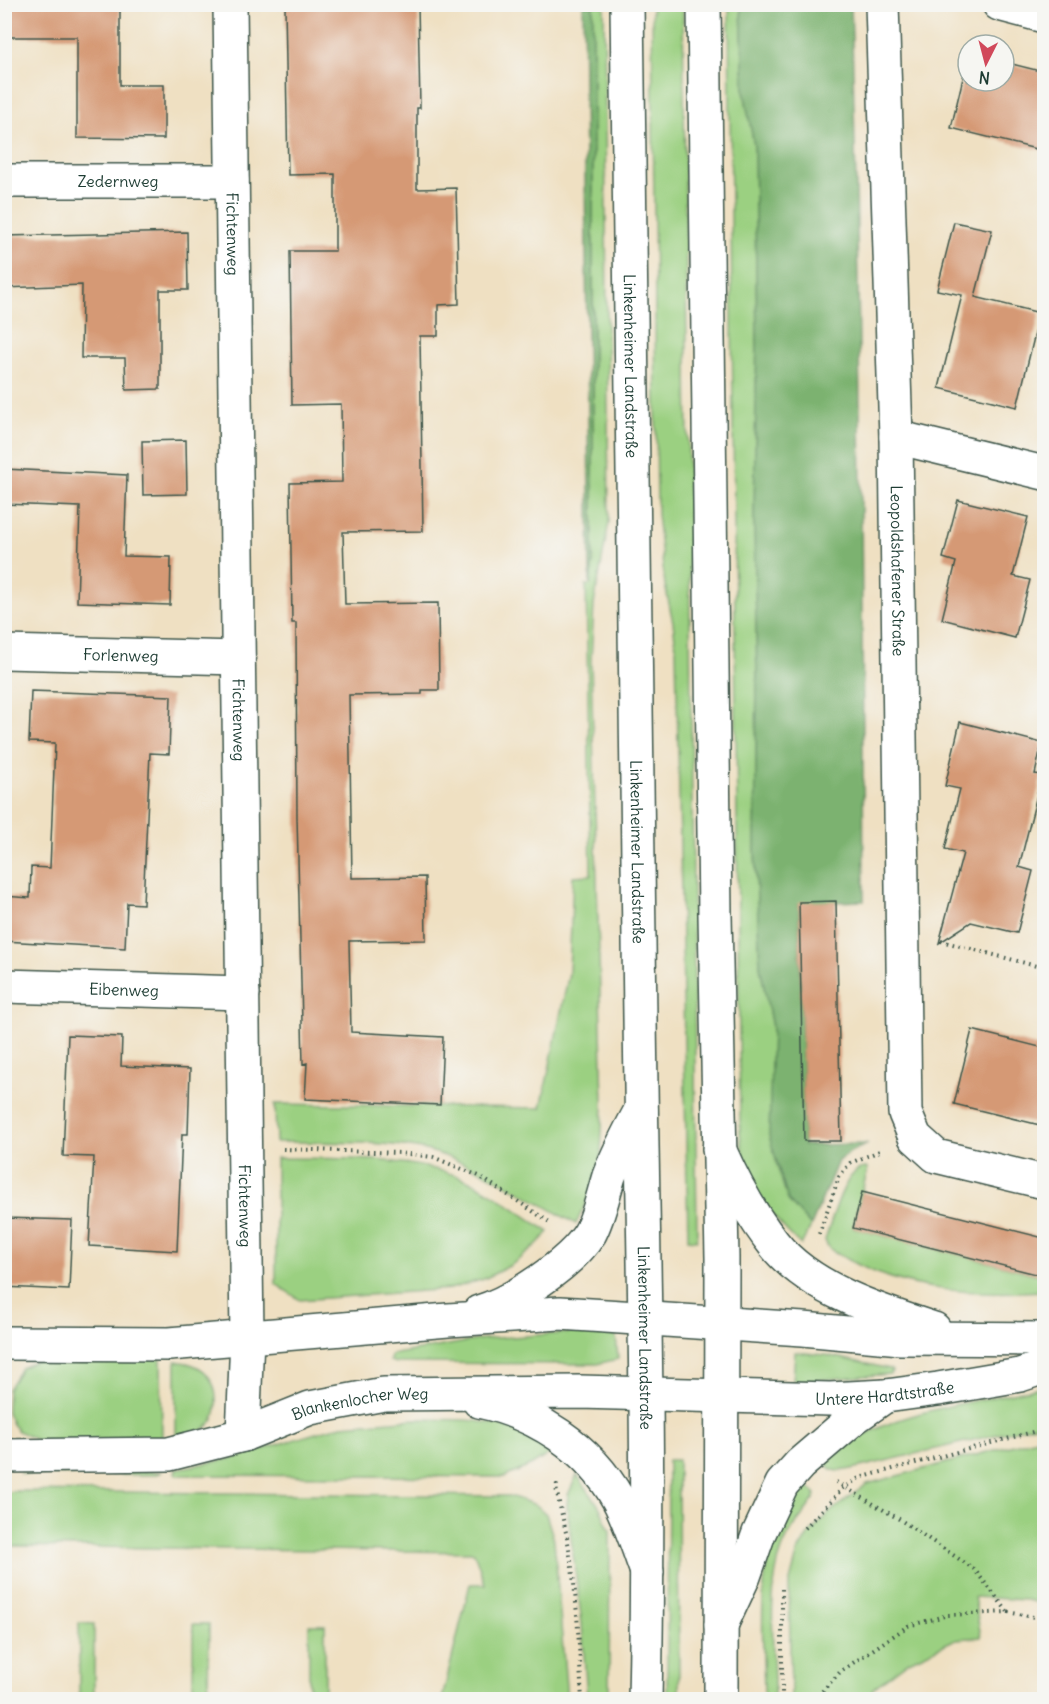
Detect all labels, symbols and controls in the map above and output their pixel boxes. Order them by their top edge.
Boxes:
north arrow [956,33,1016,93]
text: N [978,67,991,88]
street label: Zedernweg [78,171,158,191]
street label: Fichtenweg [222,192,243,276]
street label: Linkenheimer Landstraße [620,274,642,458]
street label: Leopoldshafener Straße [887,485,909,656]
street label: Forlenweg [83,644,159,666]
street label: Fichtenweg [229,678,250,762]
street label: Linkenheimer Landstraße [626,760,649,944]
street label: Eibenweg [89,978,159,1001]
street label: Fichtenweg [235,1164,256,1248]
street label: Linkenheimer Landstraße [634,1246,656,1430]
street label: Untere Hardtstraße [815,1376,956,1409]
street label: Blankenlocher Weg [289,1384,429,1424]

